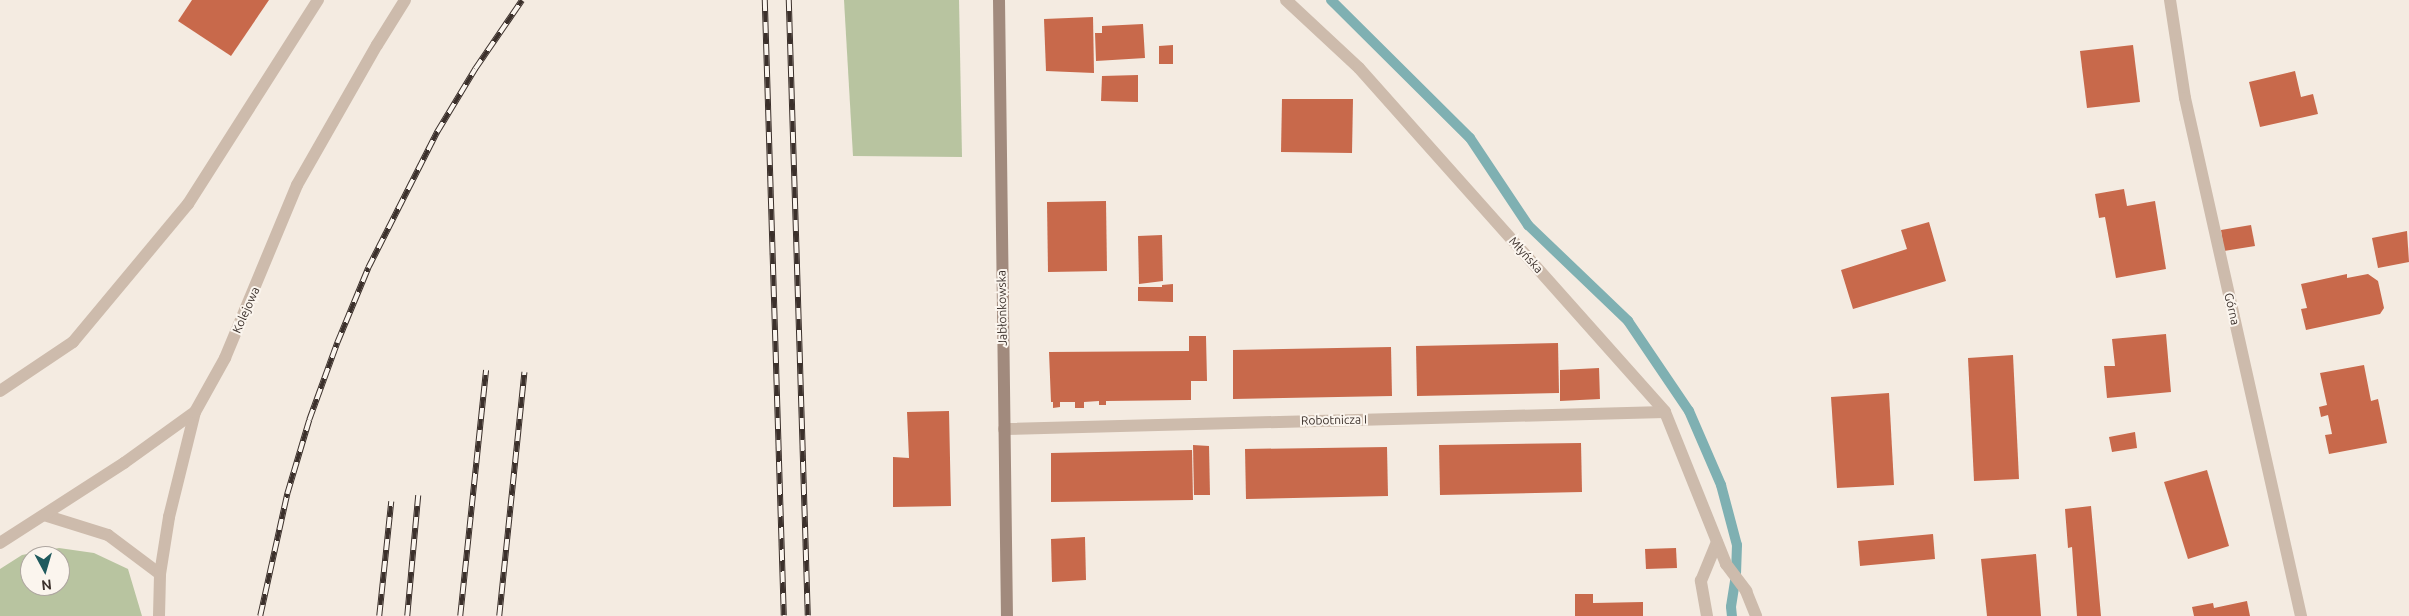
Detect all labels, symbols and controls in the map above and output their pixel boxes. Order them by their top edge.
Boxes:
street label: Młyńska [1506,234,1546,276]
street label: Jabłonkowska [994,270,1010,346]
street label: Kolejowa [229,285,263,335]
street label: Górna [2221,292,2243,326]
street label: Robotnicza I [1301,412,1367,428]
north arrow [20,546,70,596]
text: N [40,576,53,593]

